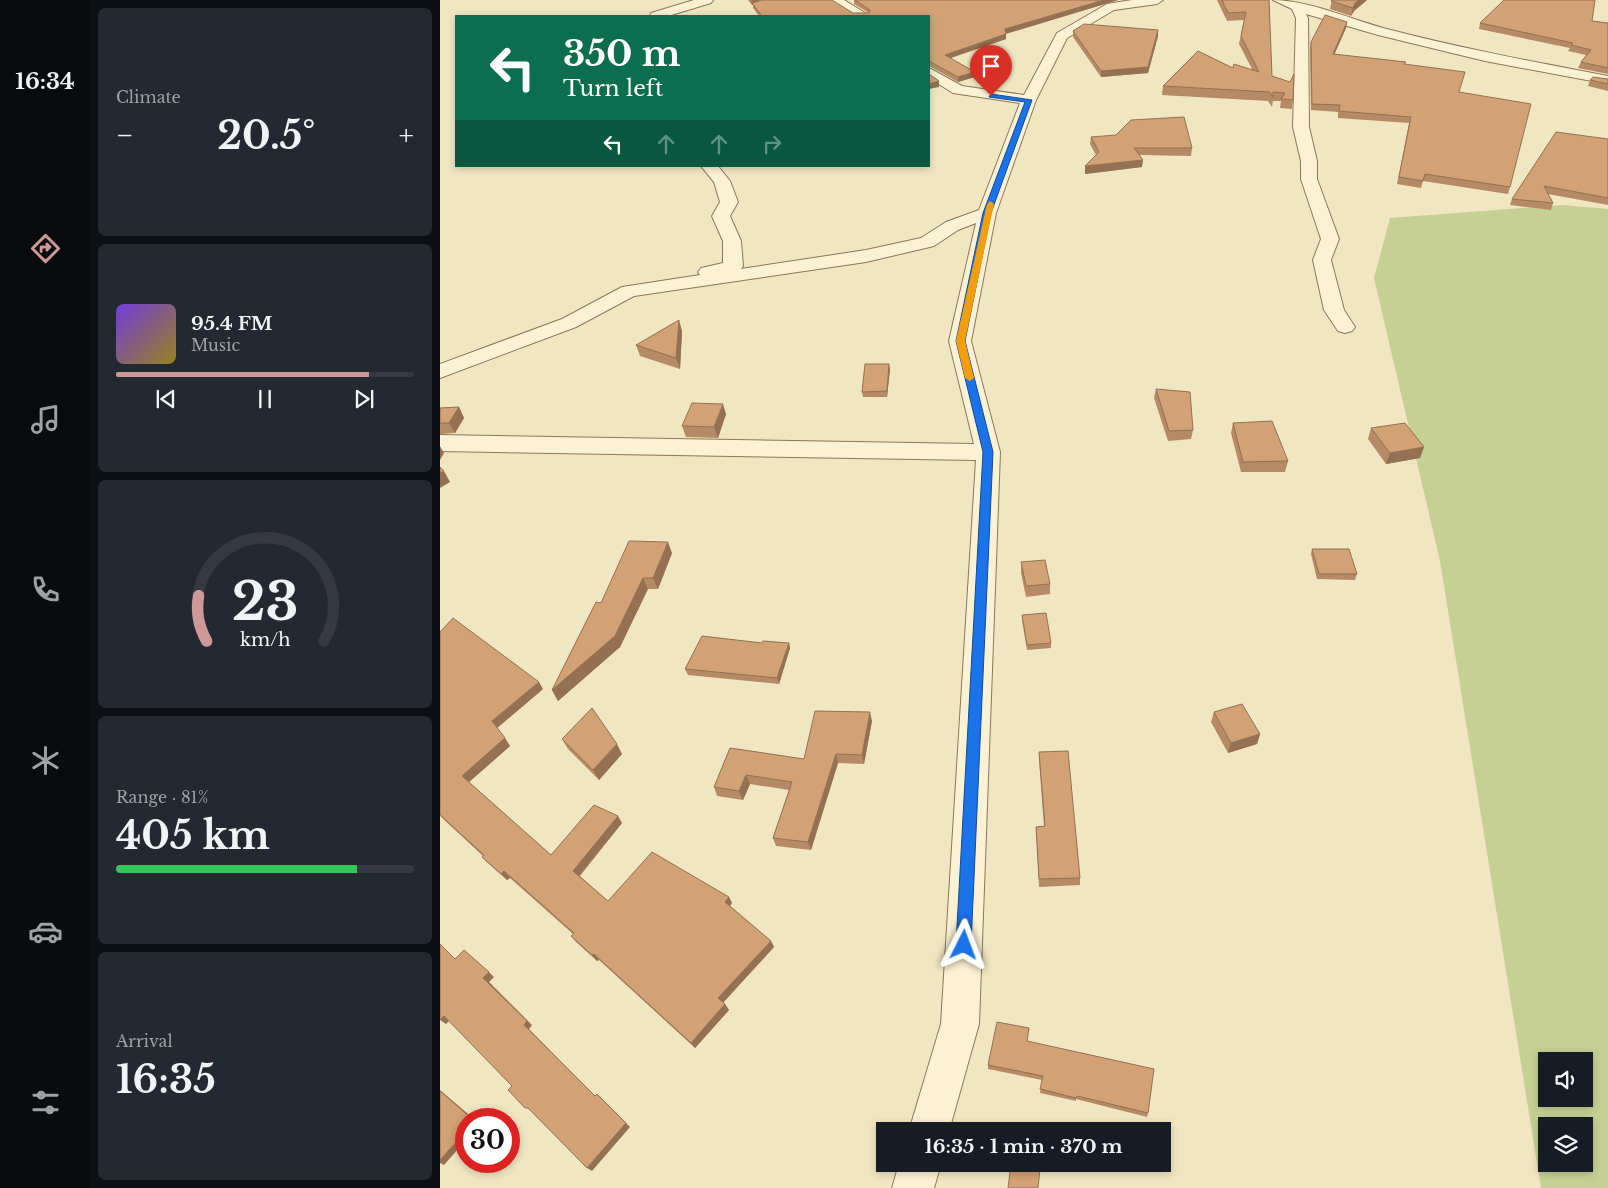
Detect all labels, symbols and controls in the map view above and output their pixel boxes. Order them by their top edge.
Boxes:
text: 350 m [563,32,681,75]
icon: left [480,35,545,100]
pin [970,45,1012,96]
icon: arrive [977,52,1005,80]
text: 16:34 [15,68,75,95]
text: Turn left [563,75,663,102]
text: Climate [116,87,181,107]
text: 20.5° [217,112,315,159]
text: − [116,118,134,153]
text: + [399,118,414,153]
icon: left [599,130,627,158]
icon: ahead [652,130,680,158]
icon: ahead [705,130,733,158]
icon: right [758,130,786,158]
icon: directions [28,231,63,266]
text: 95.4 FM [191,312,273,335]
text: Music [191,335,240,355]
icon: previous [152,385,180,413]
icon: pause [251,385,279,413]
icon: next [350,385,378,413]
icon: music [28,402,63,437]
text: 23 [232,570,298,634]
icon: phone [28,572,63,607]
text: km/h [240,629,290,651]
icon: climate [28,743,63,778]
text: Range · 81% [116,787,208,807]
text: 405 km [116,812,270,859]
icon: car [28,914,63,949]
position arrow [937,918,989,970]
text: Arrival [116,1031,173,1051]
map controls [1538,1052,1593,1172]
button: sound [1538,1052,1593,1107]
text: 16:35 [116,1056,216,1103]
icon: filters [28,1085,63,1120]
speed limit sign: 30 [455,1108,520,1173]
button: layers [1538,1117,1593,1172]
text: 16:35 · 1 min · 370 m [924,1135,1123,1158]

